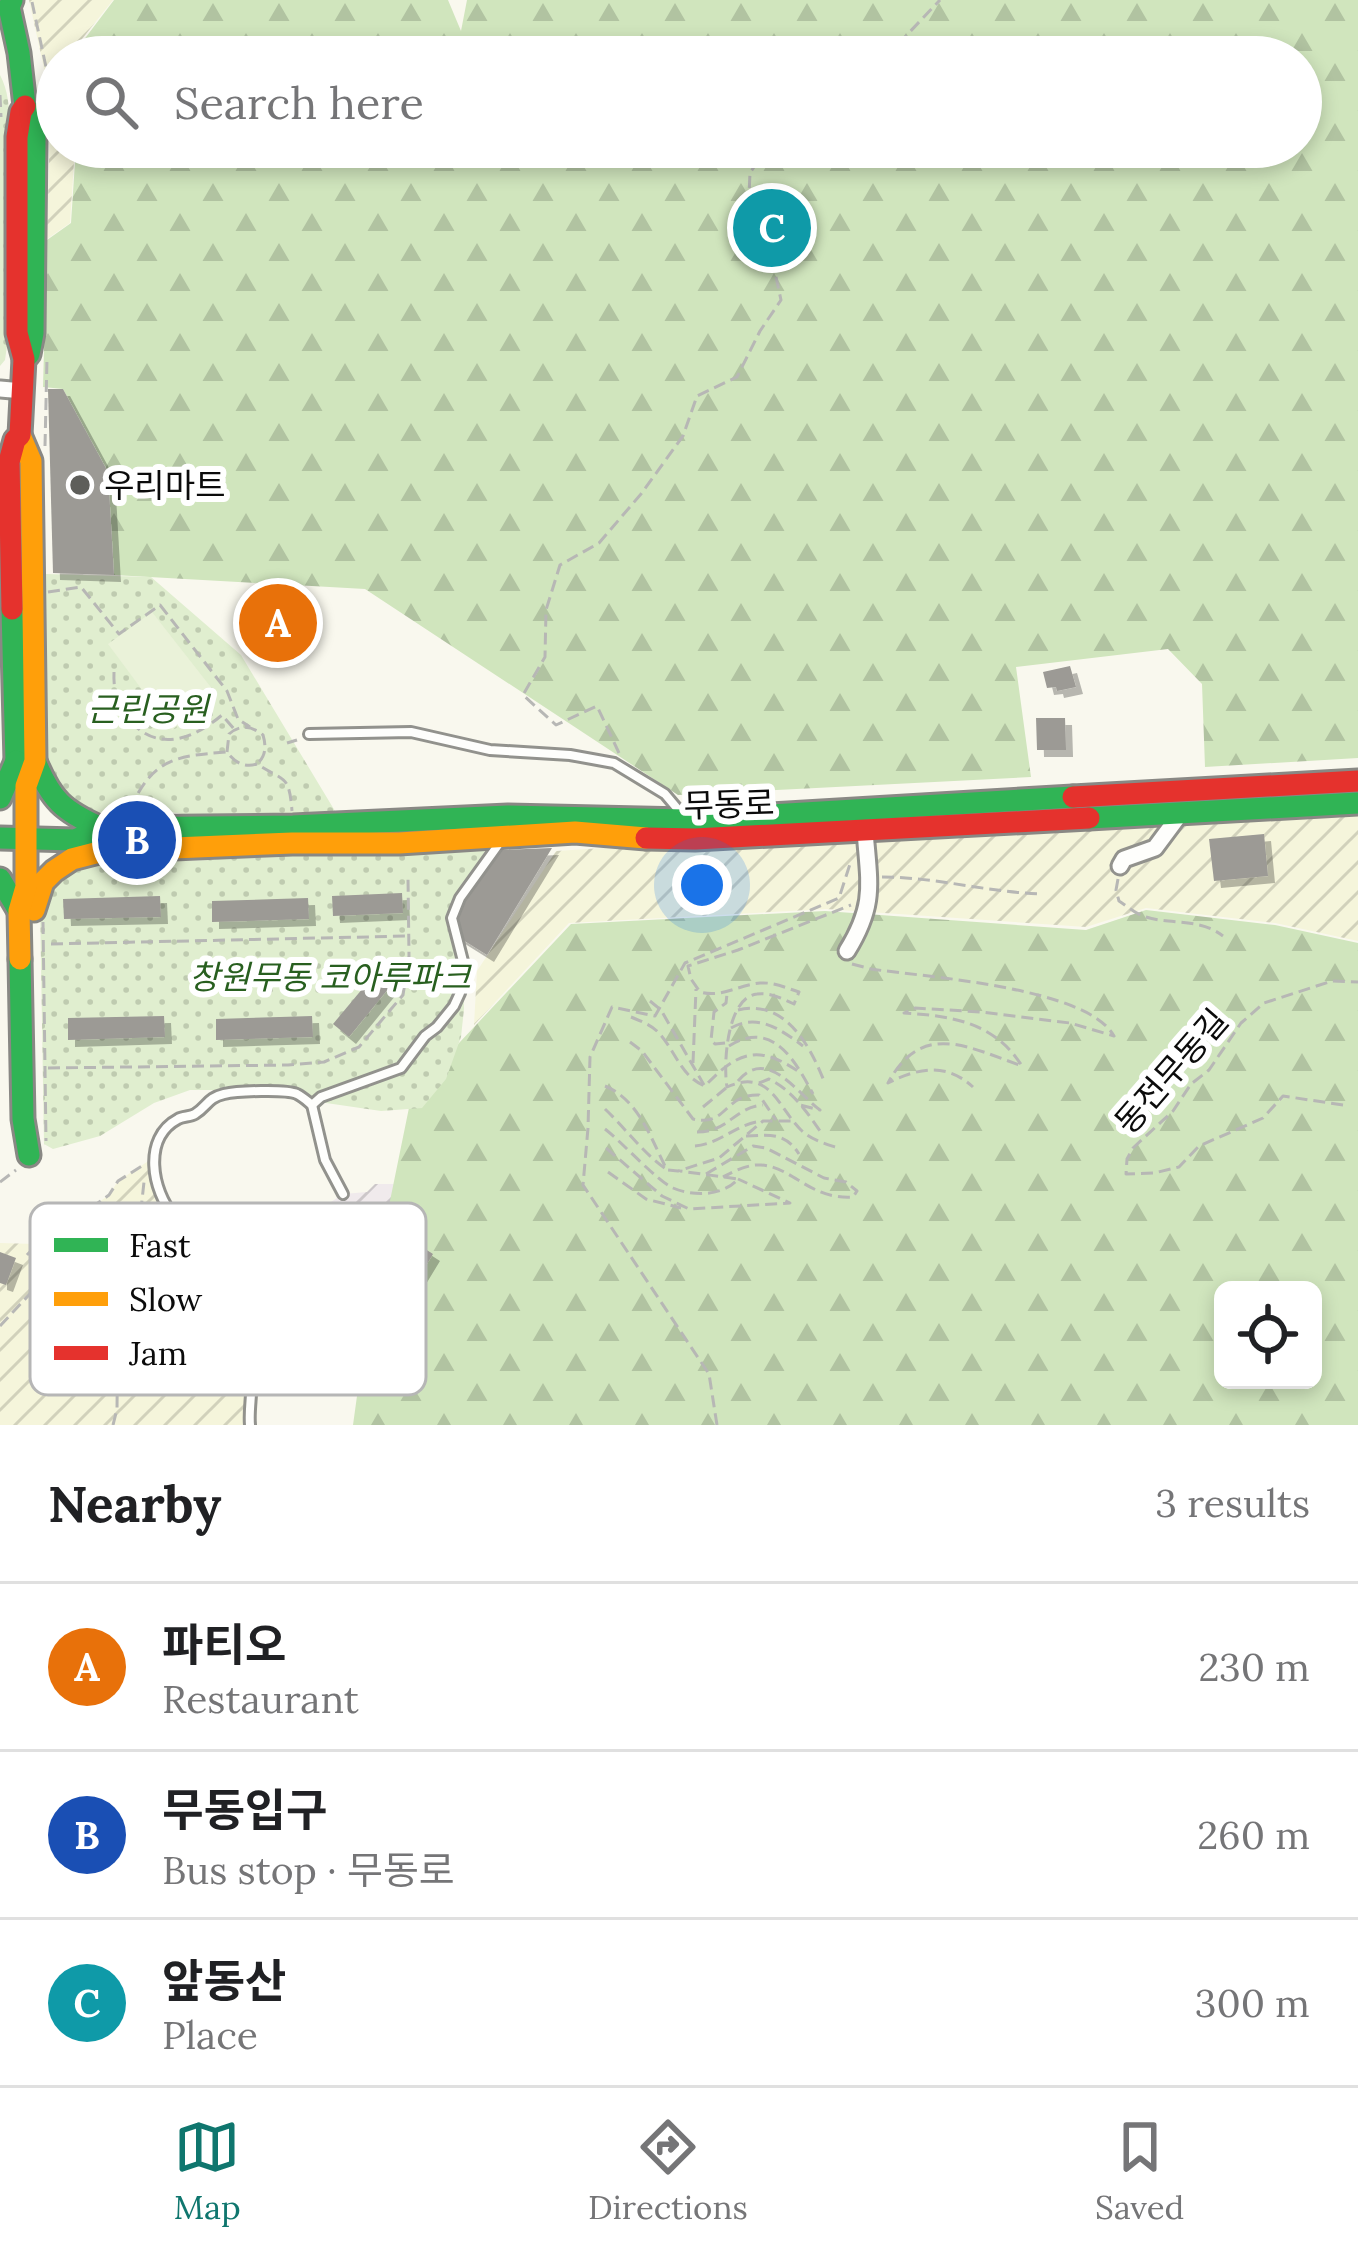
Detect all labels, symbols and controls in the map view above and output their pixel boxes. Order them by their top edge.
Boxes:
search box [36,36,1322,168]
icon: search [78,69,144,135]
text: Search here [174,74,424,131]
pin: C [733,183,811,273]
place label: 우리마트 [104,464,225,506]
marker: 우리마트 [67,472,93,498]
pin: A [239,578,317,668]
park label: 근린공원 [87,688,211,730]
street label: 무동로 [683,781,775,827]
pin: B [98,795,176,885]
your location [672,855,732,915]
park label: 창원무동 코아루파크 [189,956,473,998]
street label: 동전무동길 [1105,1000,1237,1142]
legend [30,1203,426,1395]
text: Fast [129,1224,191,1266]
text: Slow [129,1278,203,1320]
map controls [1214,1281,1322,1389]
button: locate [1214,1281,1322,1389]
text: Jam [128,1332,187,1374]
text: Nearby [48,1471,221,1536]
text: 3 results [1155,1478,1310,1528]
text: 파티오 [162,1616,286,1673]
text: A [74,1642,100,1692]
text: 230 m [1199,1642,1310,1692]
text: Restaurant [162,1674,359,1724]
text: 무동입구 [162,1781,328,1838]
text: B [74,1810,100,1860]
text: 260 m [1197,1810,1310,1860]
text: Bus stop · 무동로 [162,1845,455,1895]
text: 앞동산 [162,1952,286,2009]
text: C [74,1978,100,2028]
text: 300 m [1195,1978,1310,2028]
text: Place [162,2010,258,2060]
tab: Map [174,2114,241,2228]
tab: Directions [588,2114,748,2228]
tab: Saved [1095,2114,1184,2228]

